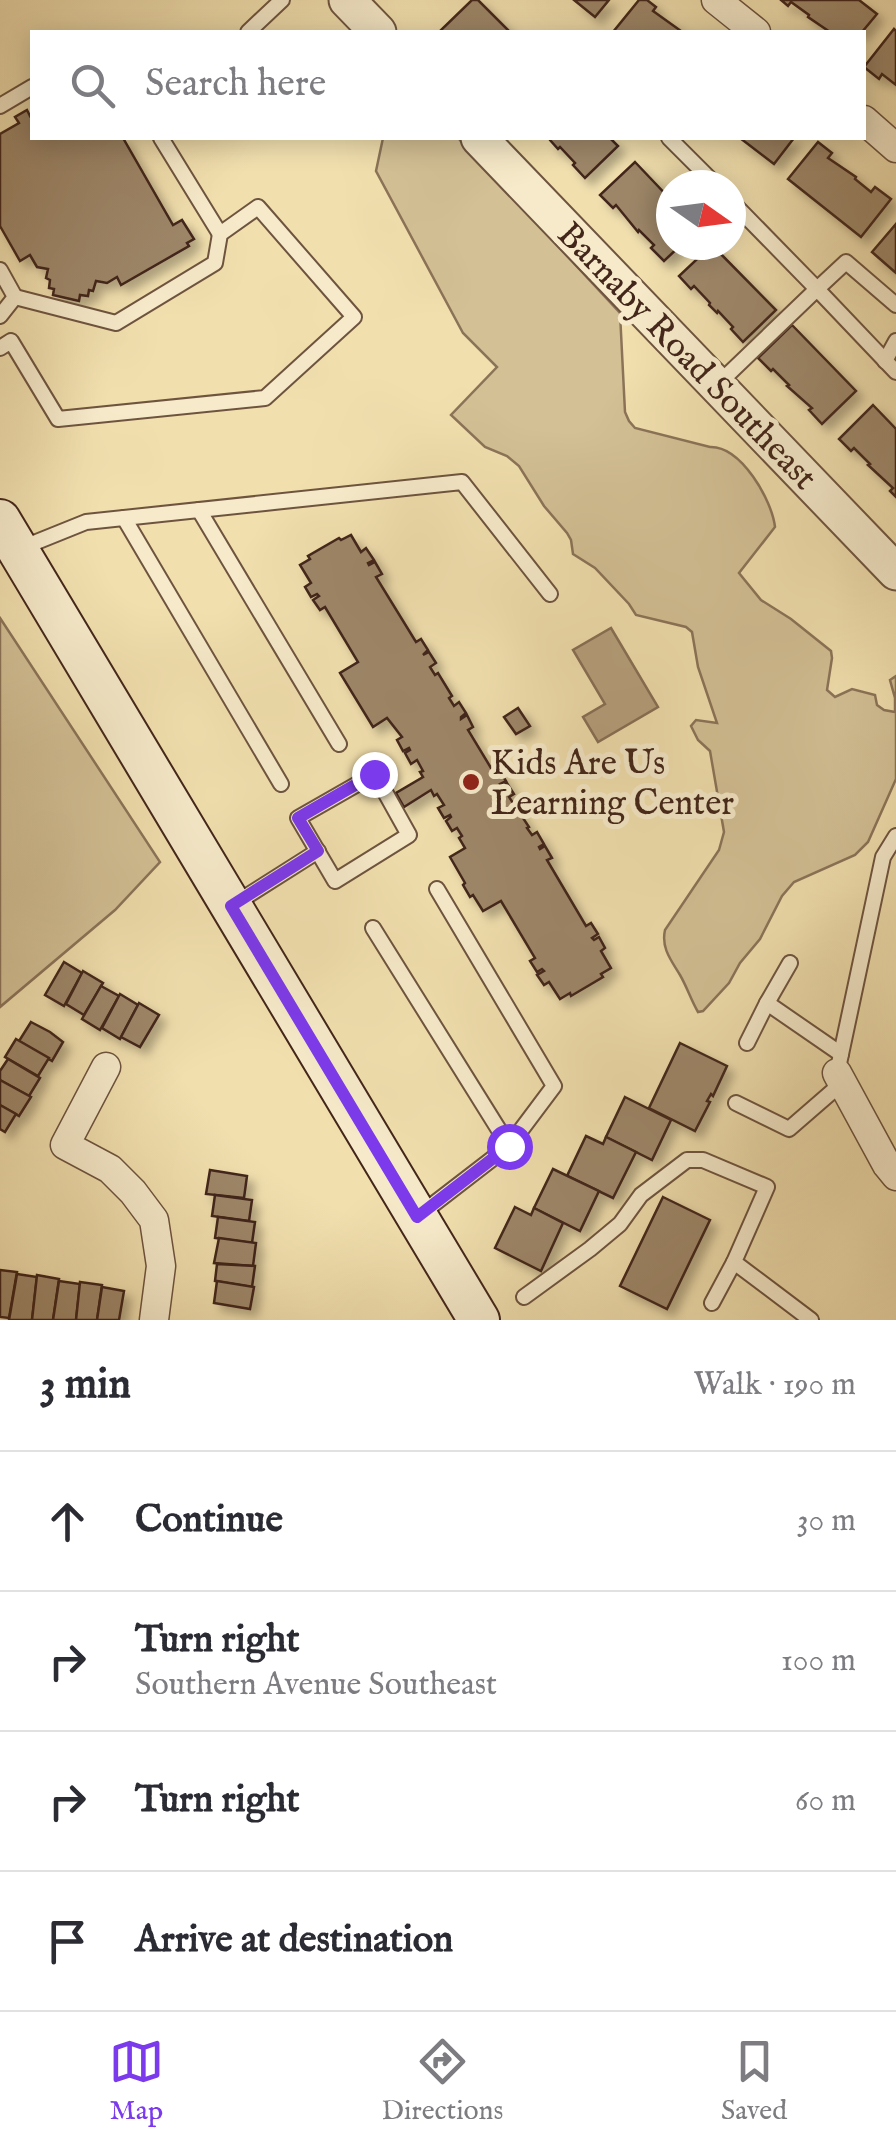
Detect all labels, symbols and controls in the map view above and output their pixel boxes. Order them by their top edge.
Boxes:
search box [30,30,866,140]
icon: search [65,58,120,113]
text: Search here [145,61,326,109]
north arrow [656,170,746,260]
street label: Barnaby Road Southeast [546,213,826,500]
place label: Kids Are Us Learning Center [491,742,734,827]
route end [352,752,398,798]
marker: Kids Are Us Learning Center [460,771,482,793]
route start [487,1124,533,1170]
text: 3 min [40,1359,131,1412]
text: Walk · 190 m [693,1365,856,1406]
icon: ahead [40,1494,95,1549]
text: Continue [135,1497,283,1545]
text: 30 m [797,1501,856,1542]
text: Turn right [135,1617,299,1665]
icon: right [40,1634,95,1689]
text: 100 m [781,1641,856,1682]
text: Southern Avenue Southeast [135,1665,497,1706]
icon: right [40,1774,95,1829]
text: Turn right [135,1777,299,1825]
text: 60 m [795,1781,856,1822]
icon: arrive [40,1914,95,1969]
text: Arrive at destination [135,1917,453,1965]
tab: Map [109,2034,164,2129]
tab: Directions [381,2034,503,2129]
tab: Saved [721,2034,787,2129]

